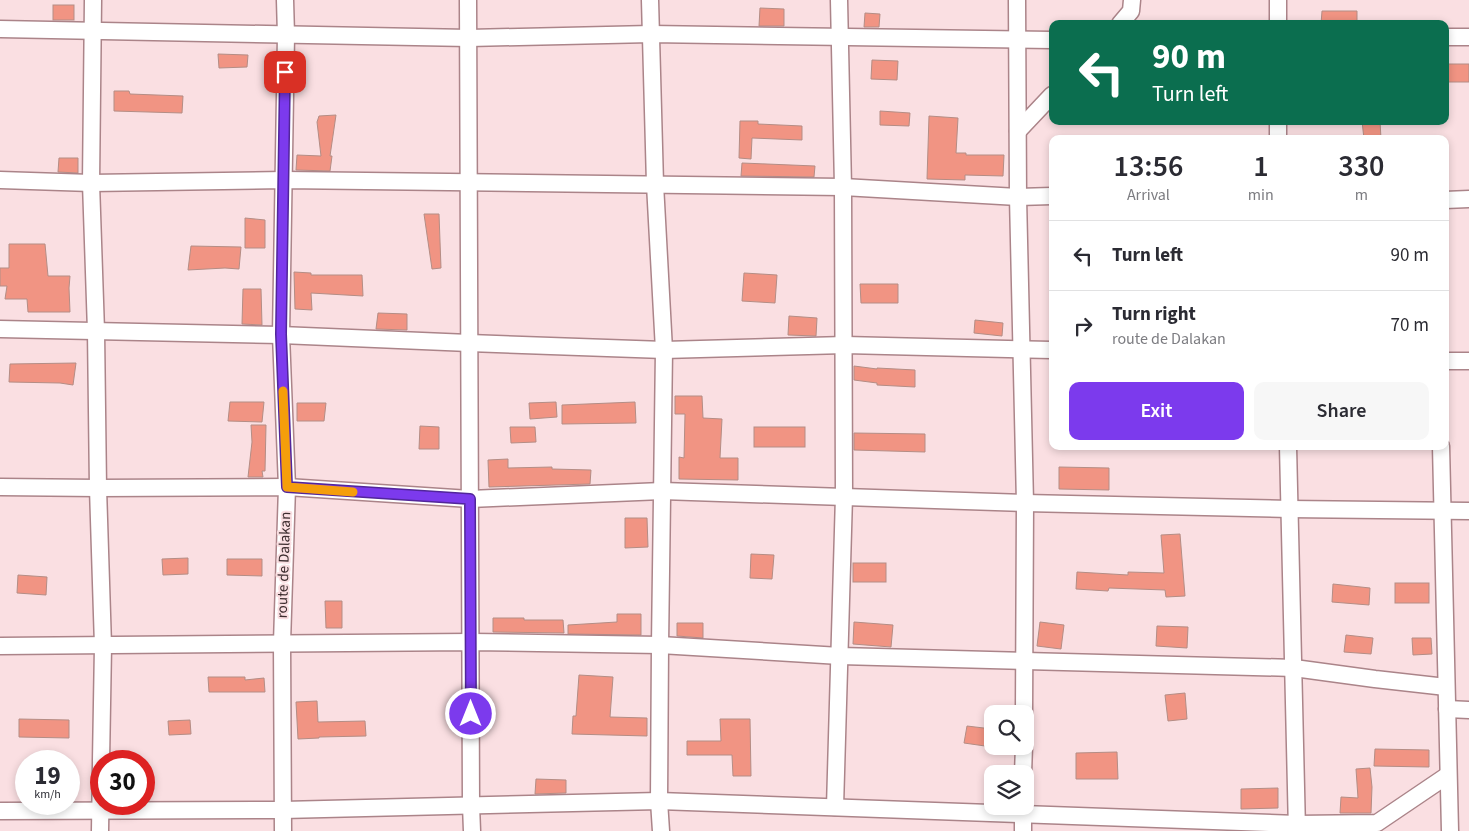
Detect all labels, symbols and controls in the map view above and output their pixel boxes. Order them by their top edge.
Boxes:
text: 90 m [1152,32,1226,82]
icon: left [1069,40,1134,105]
pin [264,51,306,93]
icon: arrive [271,58,299,86]
text: Turn left [1152,78,1228,110]
text: 13:56 [1114,145,1183,188]
text: 1 [1253,145,1269,188]
text: 330 [1338,145,1384,188]
text: Arrival [1127,184,1170,206]
text: min [1248,184,1274,206]
text: m [1355,184,1368,206]
icon: left [1069,242,1097,270]
text: Turn left [1112,242,1183,269]
text: 90 m [1391,242,1429,269]
text: Turn right [1112,301,1196,328]
icon: right [1069,312,1097,340]
text: 70 m [1391,312,1429,339]
text: route de Dalakan [1112,328,1226,350]
button: Exit [1069,382,1244,440]
button: Share [1254,382,1429,440]
street label: route de Dalakan [272,511,296,619]
position arrow [444,687,496,739]
map controls [984,705,1034,815]
button: search [984,705,1034,755]
speed limit sign: 30 [90,750,155,815]
text: 19 [34,758,61,794]
button: layers [984,765,1034,815]
text: km/h [34,786,61,803]

